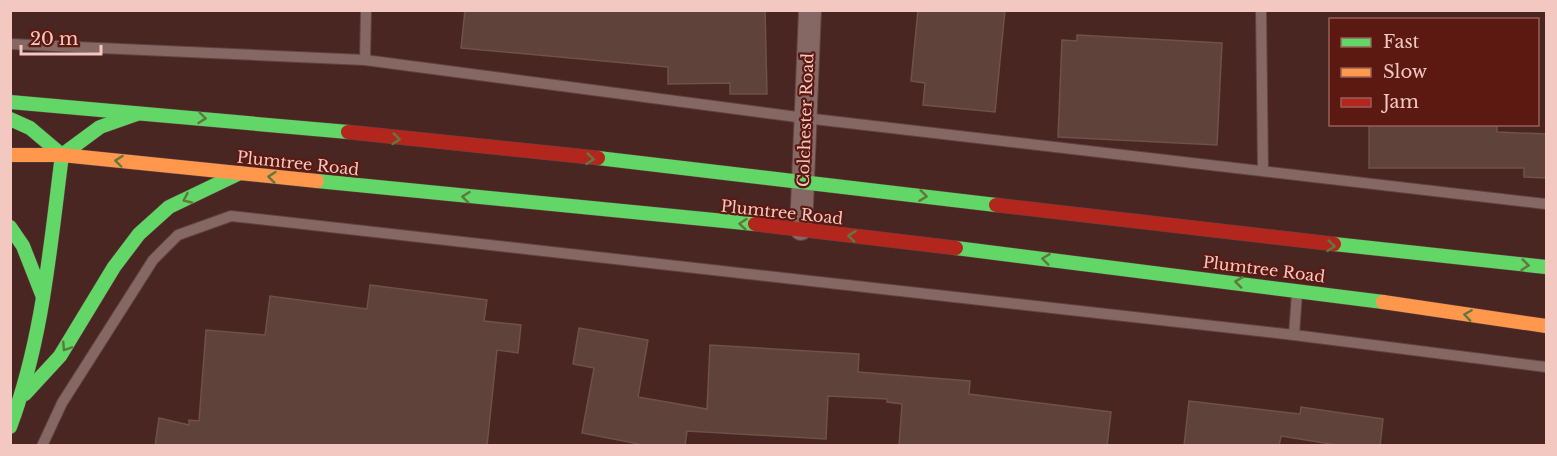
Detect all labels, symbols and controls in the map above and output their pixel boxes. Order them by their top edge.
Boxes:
scale bar [21,18,100,56]
legend [1329,18,1539,126]
text: 20 m [30,28,78,50]
text: Fast [1383,31,1420,53]
street label: Colchester Road [793,52,817,187]
text: Slow [1383,61,1428,83]
text: Jam [1381,91,1419,113]
one-way arrow [198,111,207,124]
one-way arrow [392,132,401,144]
street label: Plumtree Road [236,147,360,179]
one-way arrow [586,152,595,165]
one-way arrow [115,155,124,168]
one-way arrow [268,171,277,184]
one-way arrow [918,190,927,202]
one-way arrow [183,191,194,203]
one-way arrow [461,191,471,204]
street label: Plumtree Road [720,196,844,228]
one-way arrow [739,218,748,231]
one-way arrow [848,230,857,242]
one-way arrow [1327,239,1336,252]
street label: Plumtree Road [1202,252,1326,286]
one-way arrow [1041,253,1050,266]
one-way arrow [1521,258,1530,271]
one-way arrow [1235,277,1244,289]
one-way arrow [1463,309,1472,321]
one-way arrow [62,340,73,351]

